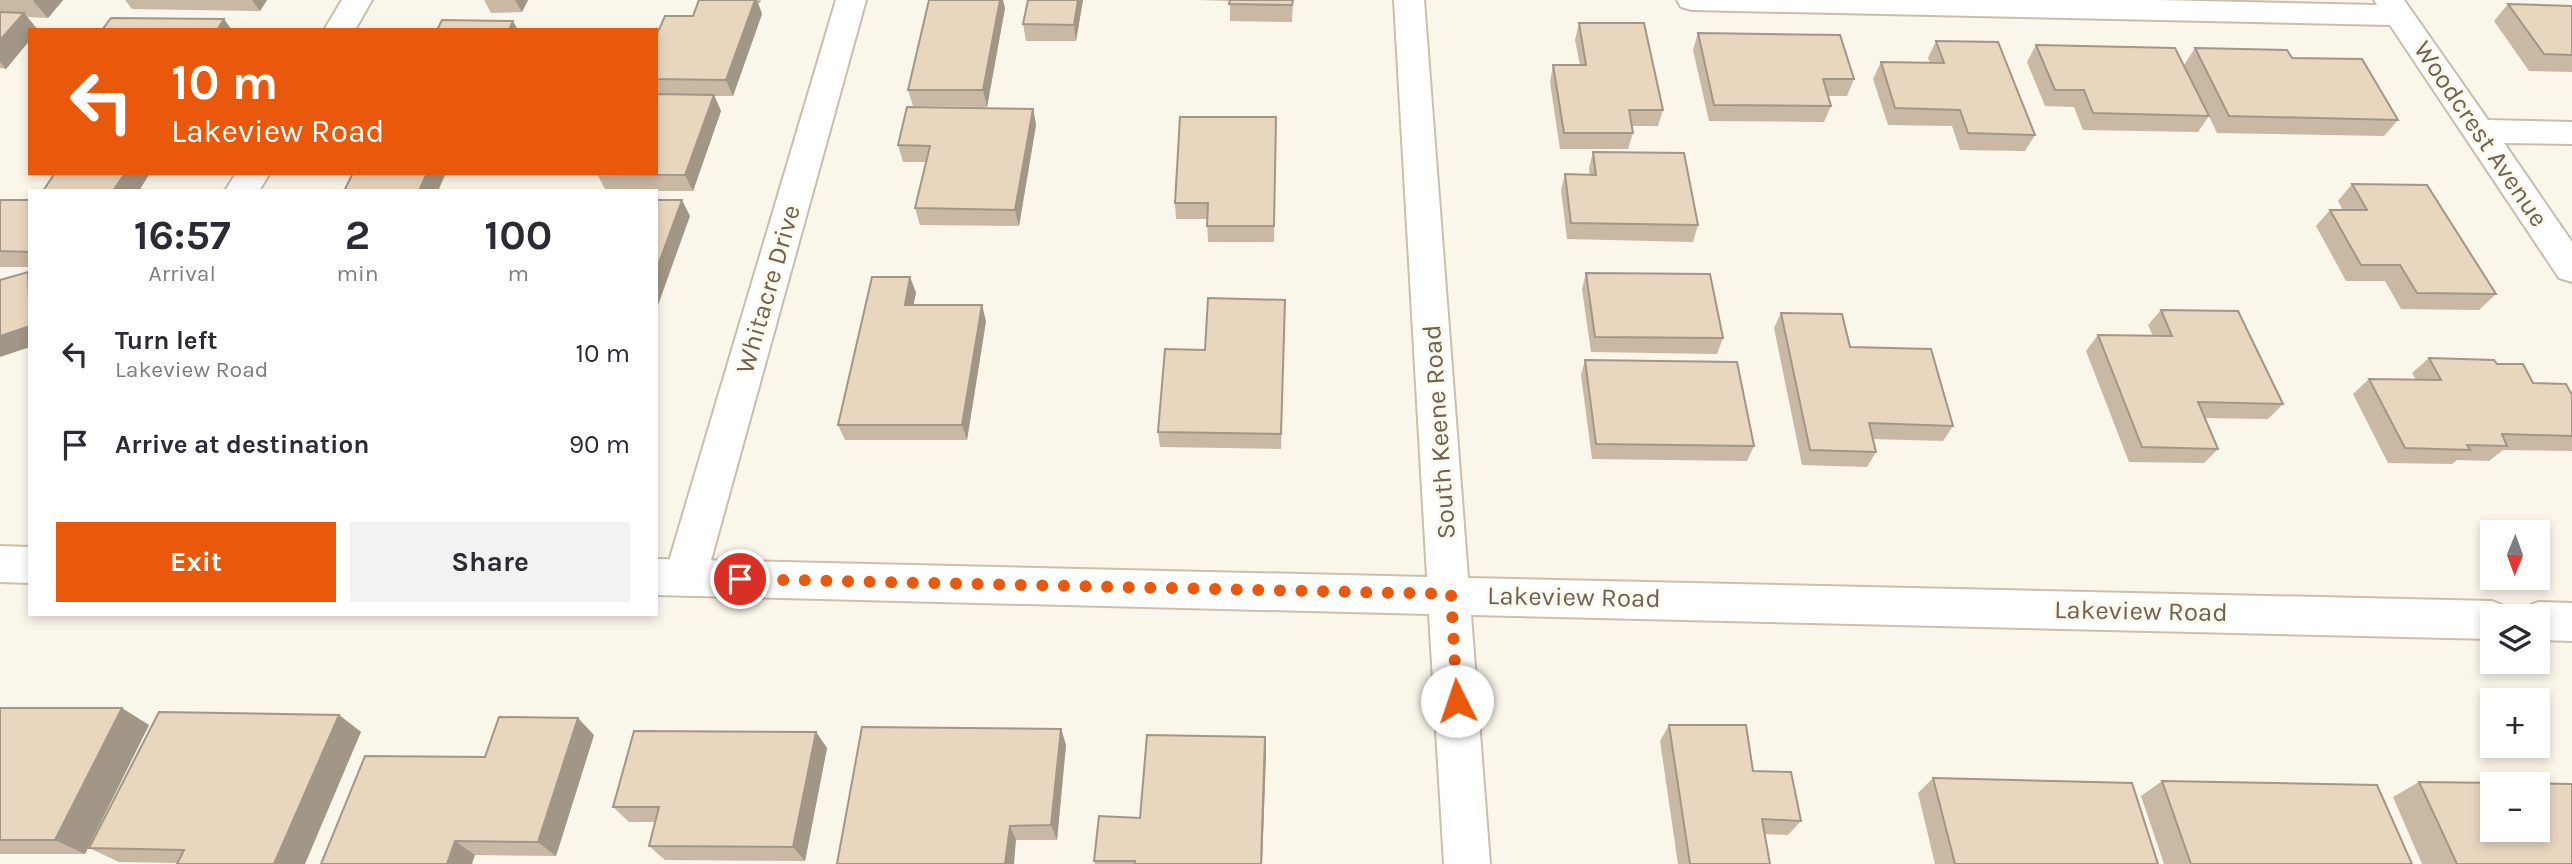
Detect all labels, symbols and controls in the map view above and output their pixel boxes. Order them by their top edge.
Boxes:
street label: Woodcrest Avenue [2407,35,2555,233]
text: 10 m [171,54,278,111]
icon: left [56,56,147,147]
text: Lakeview Road [171,113,385,150]
street label: Whitacre Drive [729,201,807,377]
text: 16:57 [134,210,231,260]
text: 2 [345,210,370,260]
text: 100 [484,210,552,260]
text: Arrival [149,260,216,287]
text: min [336,260,379,287]
text: m [508,260,529,287]
street label: South Keene Road [1416,324,1462,540]
text: Turn left [115,325,217,356]
icon: left [56,335,94,373]
text: 10 m [575,338,630,369]
text: Lakeview Road [115,356,268,383]
icon: arrive [56,426,94,464]
text: Arrive at destination [115,429,369,460]
text: 90 m [569,429,630,460]
north arrow [2480,520,2550,590]
map controls [2480,520,2550,842]
button: Exit [56,522,336,602]
button: Share [350,522,630,602]
pin [710,549,770,609]
icon: arrive [721,560,759,598]
street label: Lakeview Road [1487,580,1661,614]
street label: Lakeview Road [2054,594,2228,628]
button: layers [2480,604,2550,674]
position arrow [1420,664,1494,738]
button: + [2480,688,2550,758]
button: − [2480,772,2550,842]

